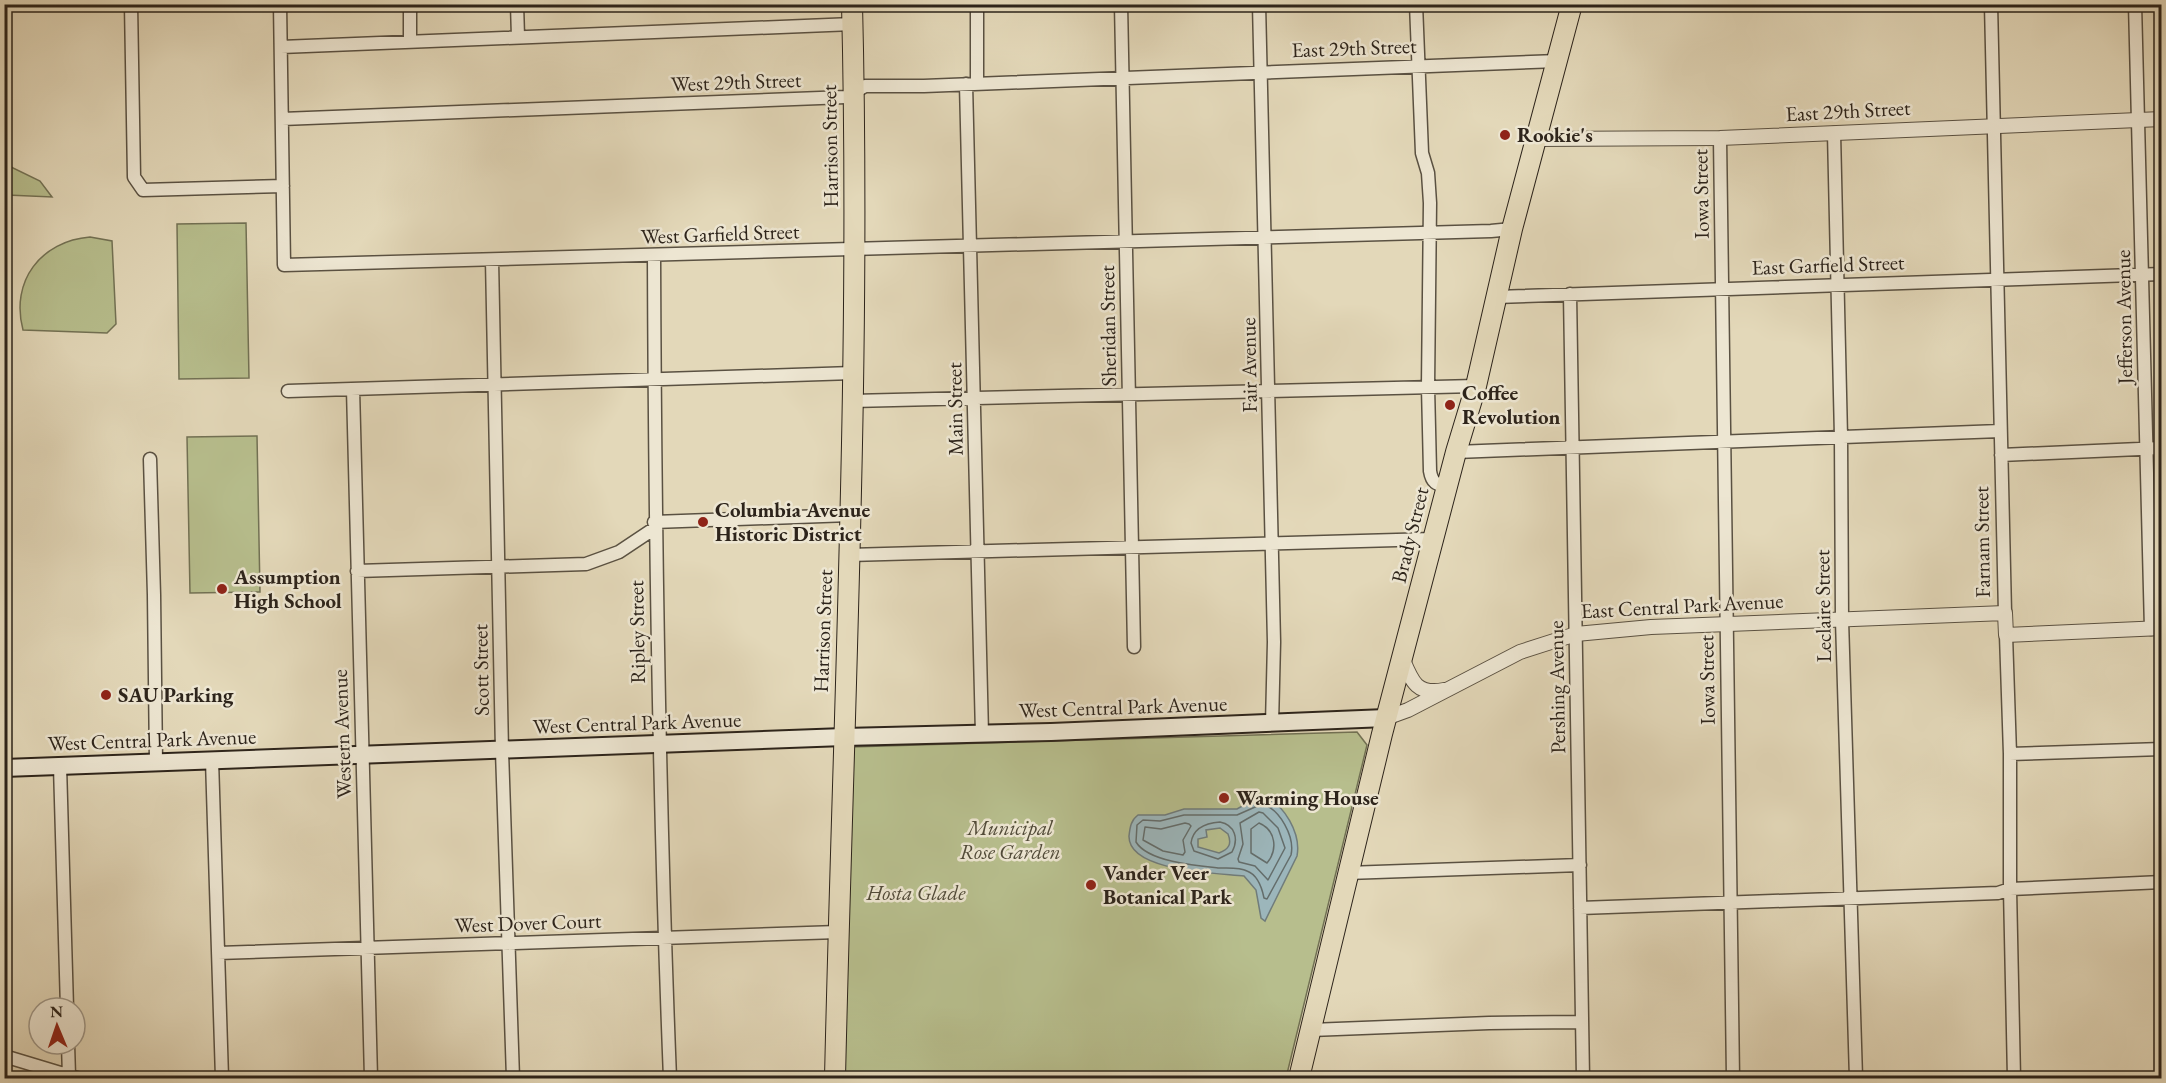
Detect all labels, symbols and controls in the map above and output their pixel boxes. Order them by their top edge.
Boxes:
street label: East 29th Street [1291,32,1417,63]
street label: West 29th Street [670,66,802,97]
street label: Harrison Street [815,84,844,208]
street label: East 29th Street [1785,94,1912,127]
place label: Rookie's [1517,121,1593,148]
marker: Rookie's [1498,128,1512,142]
street label: Iowa Street [1686,148,1715,239]
street label: West Garfield Street [640,217,800,250]
street label: East Garfield Street [1751,248,1905,281]
street label: Jefferson Avenue [2109,249,2138,387]
street label: Sheridan Street [1093,265,1122,387]
street label: Fair Avenue [1234,317,1263,413]
street label: Main Street [940,362,969,456]
place label: Coffee Revolution [1462,379,1561,430]
marker: Coffee Revolution [1443,398,1457,412]
street label: Brady Street [1385,484,1435,586]
street label: Farnam Street [1967,486,1996,598]
place label: Columbia Avenue Historic District [715,496,870,547]
marker: Columbia Avenue Historic District [696,515,710,529]
street label: Leclaire Street [1808,549,1837,663]
place label: Assumption High School [233,563,342,614]
street label: Harrison Street [807,569,838,693]
street label: Ripley Street [622,580,651,684]
marker: Assumption High School [215,582,229,596]
street label: East Central Park Avenue [1580,587,1784,624]
street label: Pershing Avenue [1542,620,1571,754]
street label: Scott Street [466,623,495,716]
street label: Iowa Street [1692,634,1721,725]
street label: Western Avenue [326,669,357,799]
place label: SAU Parking [118,681,234,708]
marker: SAU Parking [99,688,113,702]
street label: West Central Park Avenue [1018,689,1228,724]
street label: West Central Park Avenue [532,705,742,740]
street label: West Central Park Avenue [47,722,257,757]
place label: Warming House [1236,784,1379,811]
marker: Warming House [1217,791,1231,805]
park label: Municipal Rose Garden [960,814,1060,865]
place label: Vander Veer Botanical Park [1103,859,1232,910]
marker: Vander Veer Botanical Park [1084,878,1098,892]
park label: Hosta Glade [866,879,966,906]
street label: West Dover Court [454,906,602,939]
north arrow [27,996,87,1056]
text: N [50,1001,63,1022]

